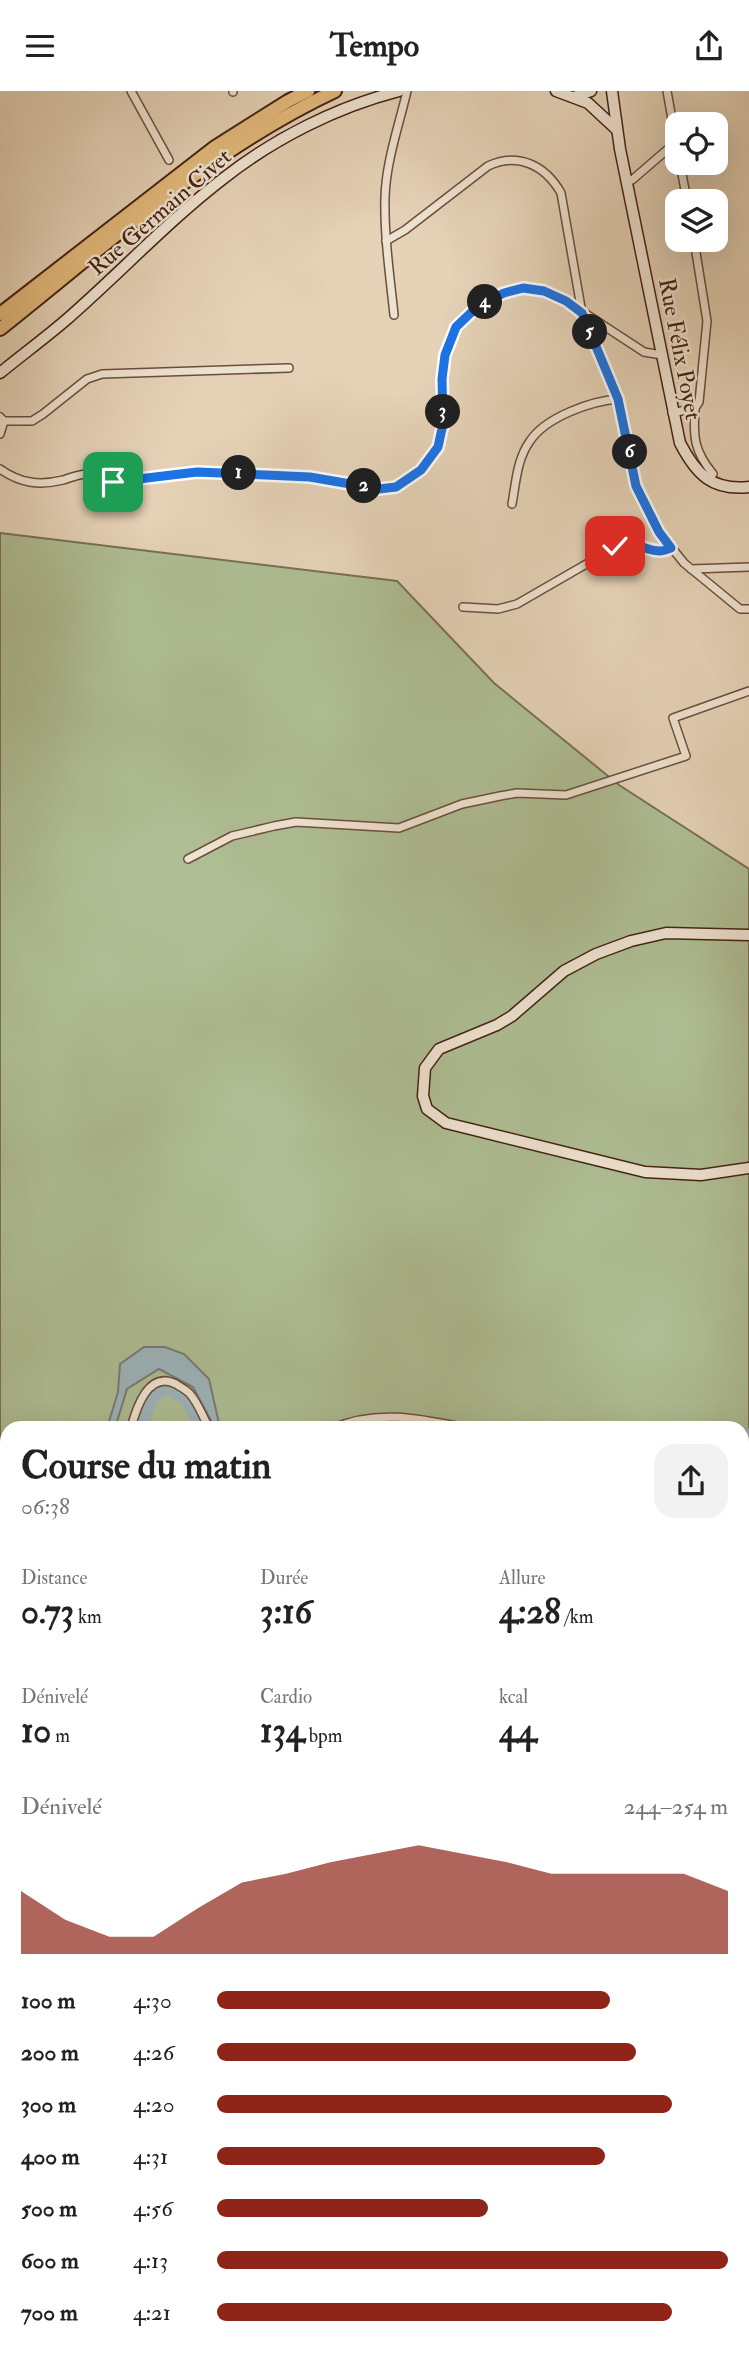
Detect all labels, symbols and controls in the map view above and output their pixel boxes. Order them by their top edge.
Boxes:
text: Tempo [330,26,419,66]
icon: menu [21,27,59,65]
icon: share [690,27,728,65]
map controls [665,112,728,252]
button: locate [665,112,728,175]
street label: Rue Germain Civet [83,142,237,282]
button: layers [665,189,728,252]
street label: Rue Félix Poyet [652,276,708,422]
pin: 4 [468,285,503,319]
text: 4 [479,289,490,313]
pin: 5 [572,315,608,349]
text: 5 [585,319,594,343]
pin: 3 [426,395,460,429]
text: 3 [439,399,446,423]
pin: 6 [612,435,648,469]
text: 6 [625,439,634,463]
pin [83,452,143,512]
pin: 1 [222,455,256,491]
text: 1 [235,460,242,484]
icon: arrive [94,463,132,501]
pin: 2 [346,469,382,503]
text: 2 [359,473,368,497]
pin [585,516,645,576]
icon: check [596,527,634,565]
text: Course du matin [21,1442,271,1490]
button: share [654,1444,728,1518]
text: 06:38 [21,1492,70,1521]
text: Distance [21,1566,87,1590]
text: Durée [260,1566,308,1590]
text: Allure [499,1566,546,1590]
text: 0.73 [21,1590,74,1634]
text: 3:16 [260,1590,312,1634]
text: 4:28 [499,1590,561,1634]
text: km [74,1605,102,1629]
text: /km [561,1605,593,1629]
text: Dénivelé [21,1685,88,1709]
text: Cardio [260,1685,312,1709]
text: kcal [499,1685,528,1709]
text: 10 [21,1709,51,1753]
text: 134 [260,1709,305,1753]
text: 44 [499,1709,537,1753]
text: m [51,1724,70,1748]
text: bpm [305,1724,342,1748]
text: Dénivelé [21,1792,102,1821]
text: 244–254 m [624,1792,728,1821]
text: 100 m [21,1986,75,2015]
text: 4:30 [133,1986,172,2015]
text: 200 m [21,2038,79,2067]
text: 4:26 [133,2038,174,2067]
text: 300 m [21,2090,76,2119]
text: 4:20 [133,2090,175,2119]
text: 400 m [21,2142,80,2171]
text: 4:31 [133,2142,168,2171]
text: 500 m [21,2194,77,2223]
text: 4:56 [133,2194,173,2223]
text: 600 m [21,2246,79,2275]
text: 4:13 [133,2246,168,2275]
text: 700 m [21,2298,78,2327]
text: 4:21 [133,2298,171,2327]

